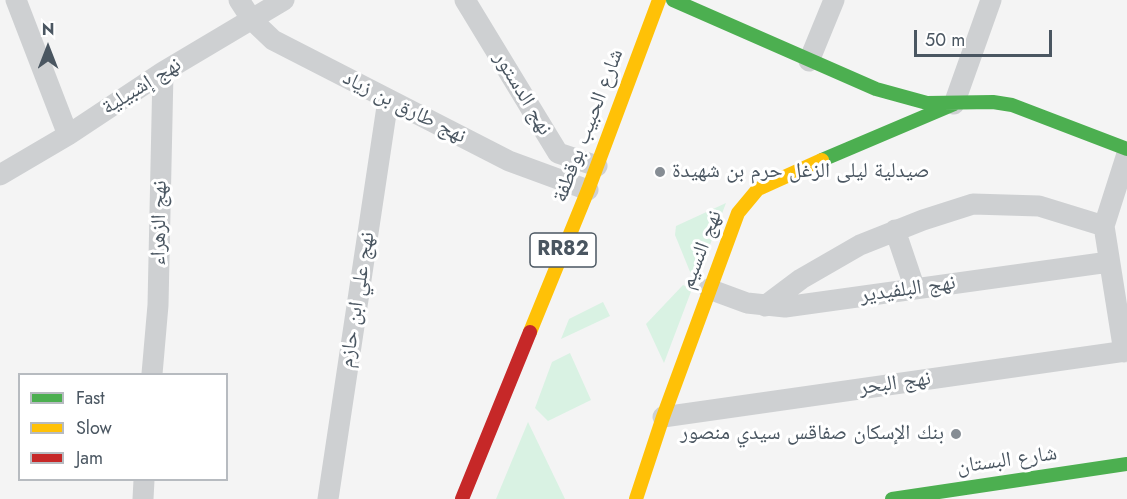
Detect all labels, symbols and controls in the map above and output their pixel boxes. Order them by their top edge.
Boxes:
north arrow [18,18,78,78]
text: N [42,18,54,41]
scale bar [917,18,1055,56]
text: 50 m [925,27,965,53]
street label: شارع الحبيب بوقطفة [548,46,630,206]
street label: نهج الدستور [487,48,557,140]
street label: نهج إشبيلية [98,53,186,121]
street label: نهج طارق بن زياد [338,66,470,150]
place label: صيدلية ليلى الزغل حرم بن شهيدة [672,159,930,185]
marker: صيدلية ليلى الزغل حرم بن شهيدة [653,165,667,179]
street label: نهج الزهراء [147,180,173,266]
street label: نهج النسيم [676,207,728,293]
street label: نهج علي ابن حازم [335,230,381,370]
road number: RR82 [530,233,596,267]
street label: نهج البلفيدير [859,271,957,309]
street label: نهج البحر [858,367,932,401]
legend [18,373,228,481]
text: Fast [76,385,105,411]
text: Slow [76,415,112,441]
place label: بنك الإسكان صفاقس سيدي منصور [680,421,944,447]
marker: بنك الإسكان صفاقس سيدي منصور [949,427,963,441]
street label: شارع البستان [955,442,1059,480]
text: Jam [76,445,103,471]

